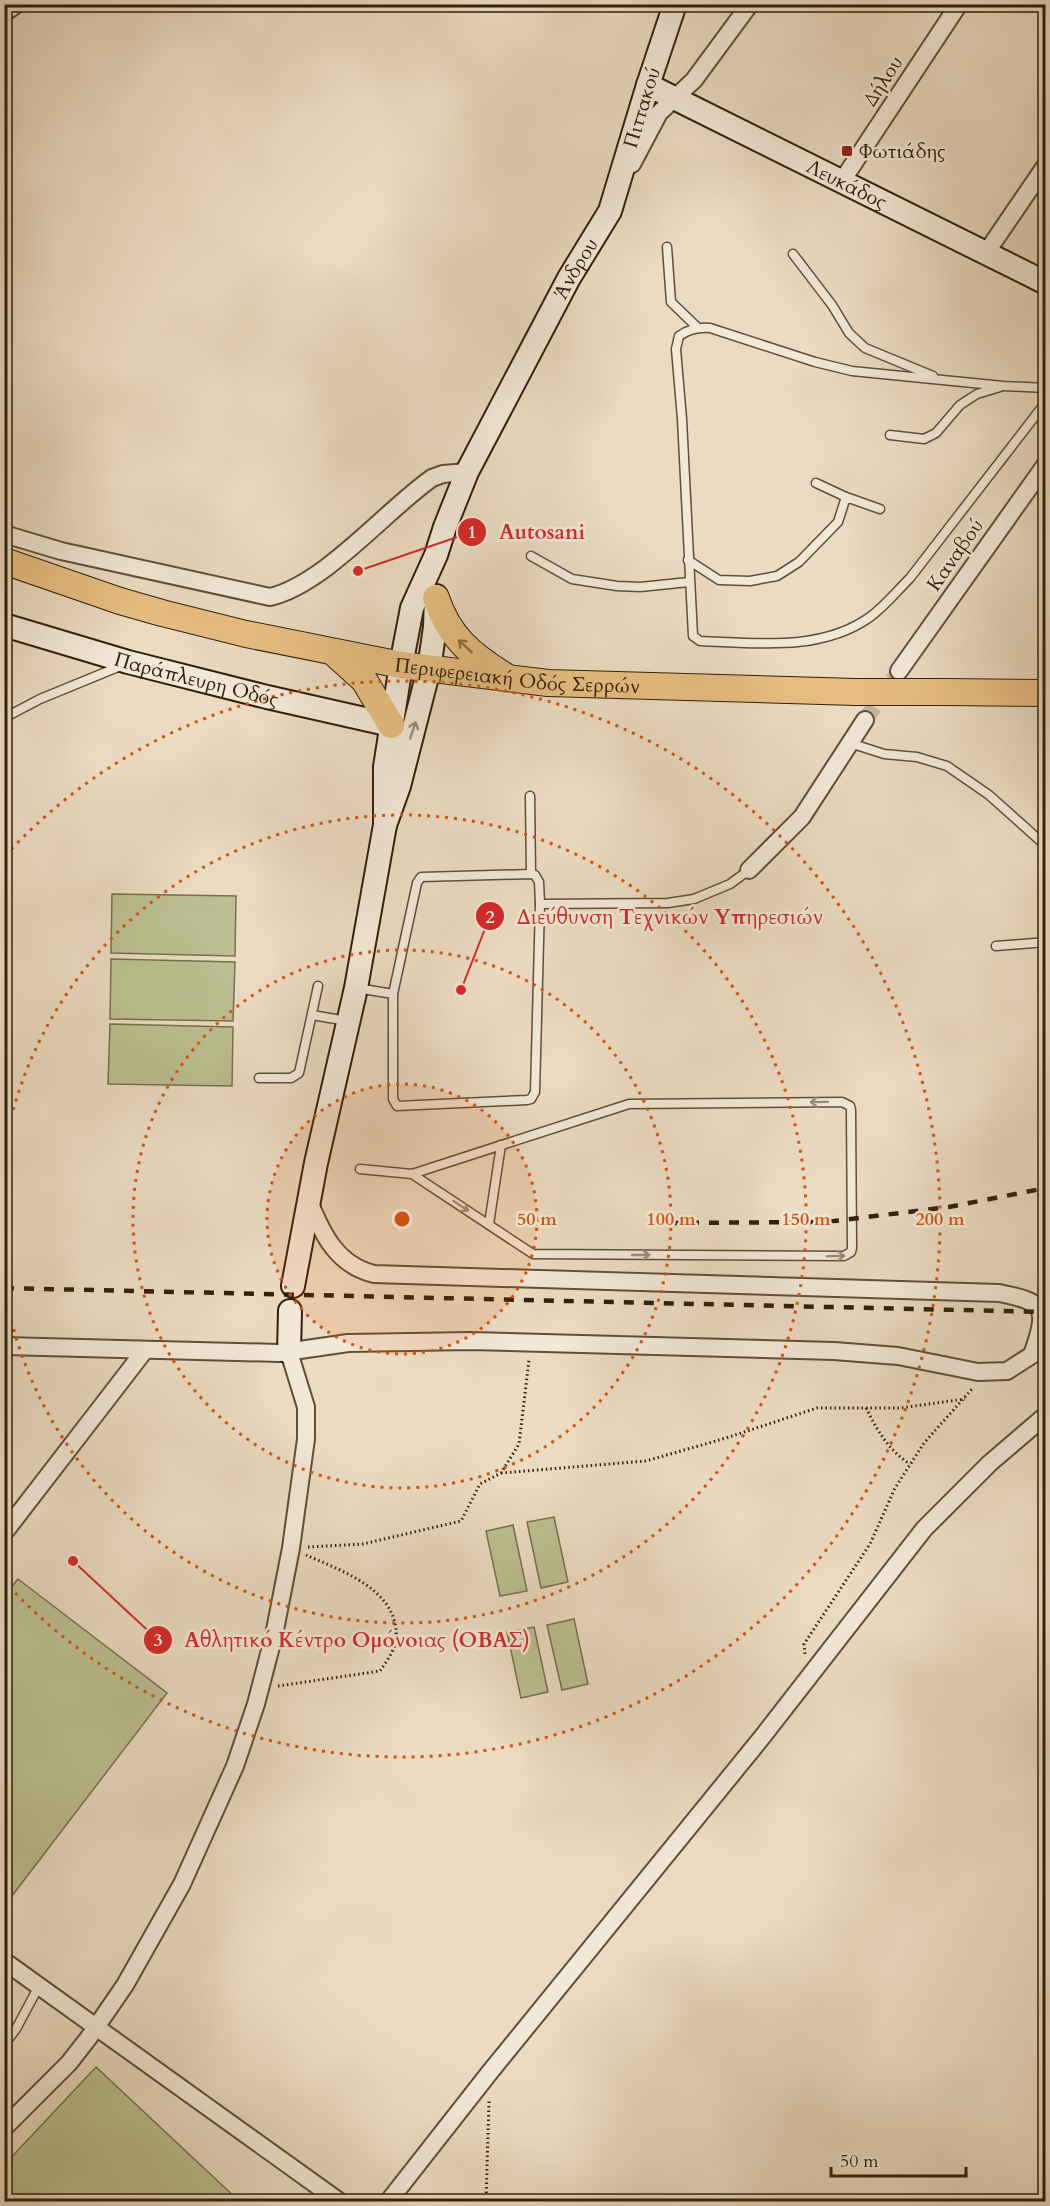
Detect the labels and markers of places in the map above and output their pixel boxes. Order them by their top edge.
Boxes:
place label: Φωτιάδης [859,138,946,165]
marker: Φωτιάδης [840,144,854,158]
callout: Autosani [457,512,598,551]
callout: Διεύθυνση Τεχνικών Υπηρεσιών [475,897,835,936]
centre of rings [392,1209,412,1229]
callout: Αθλητικό Κέντρο Ομόνοιας (ΟΒΑΣ) [143,1621,542,1660]

